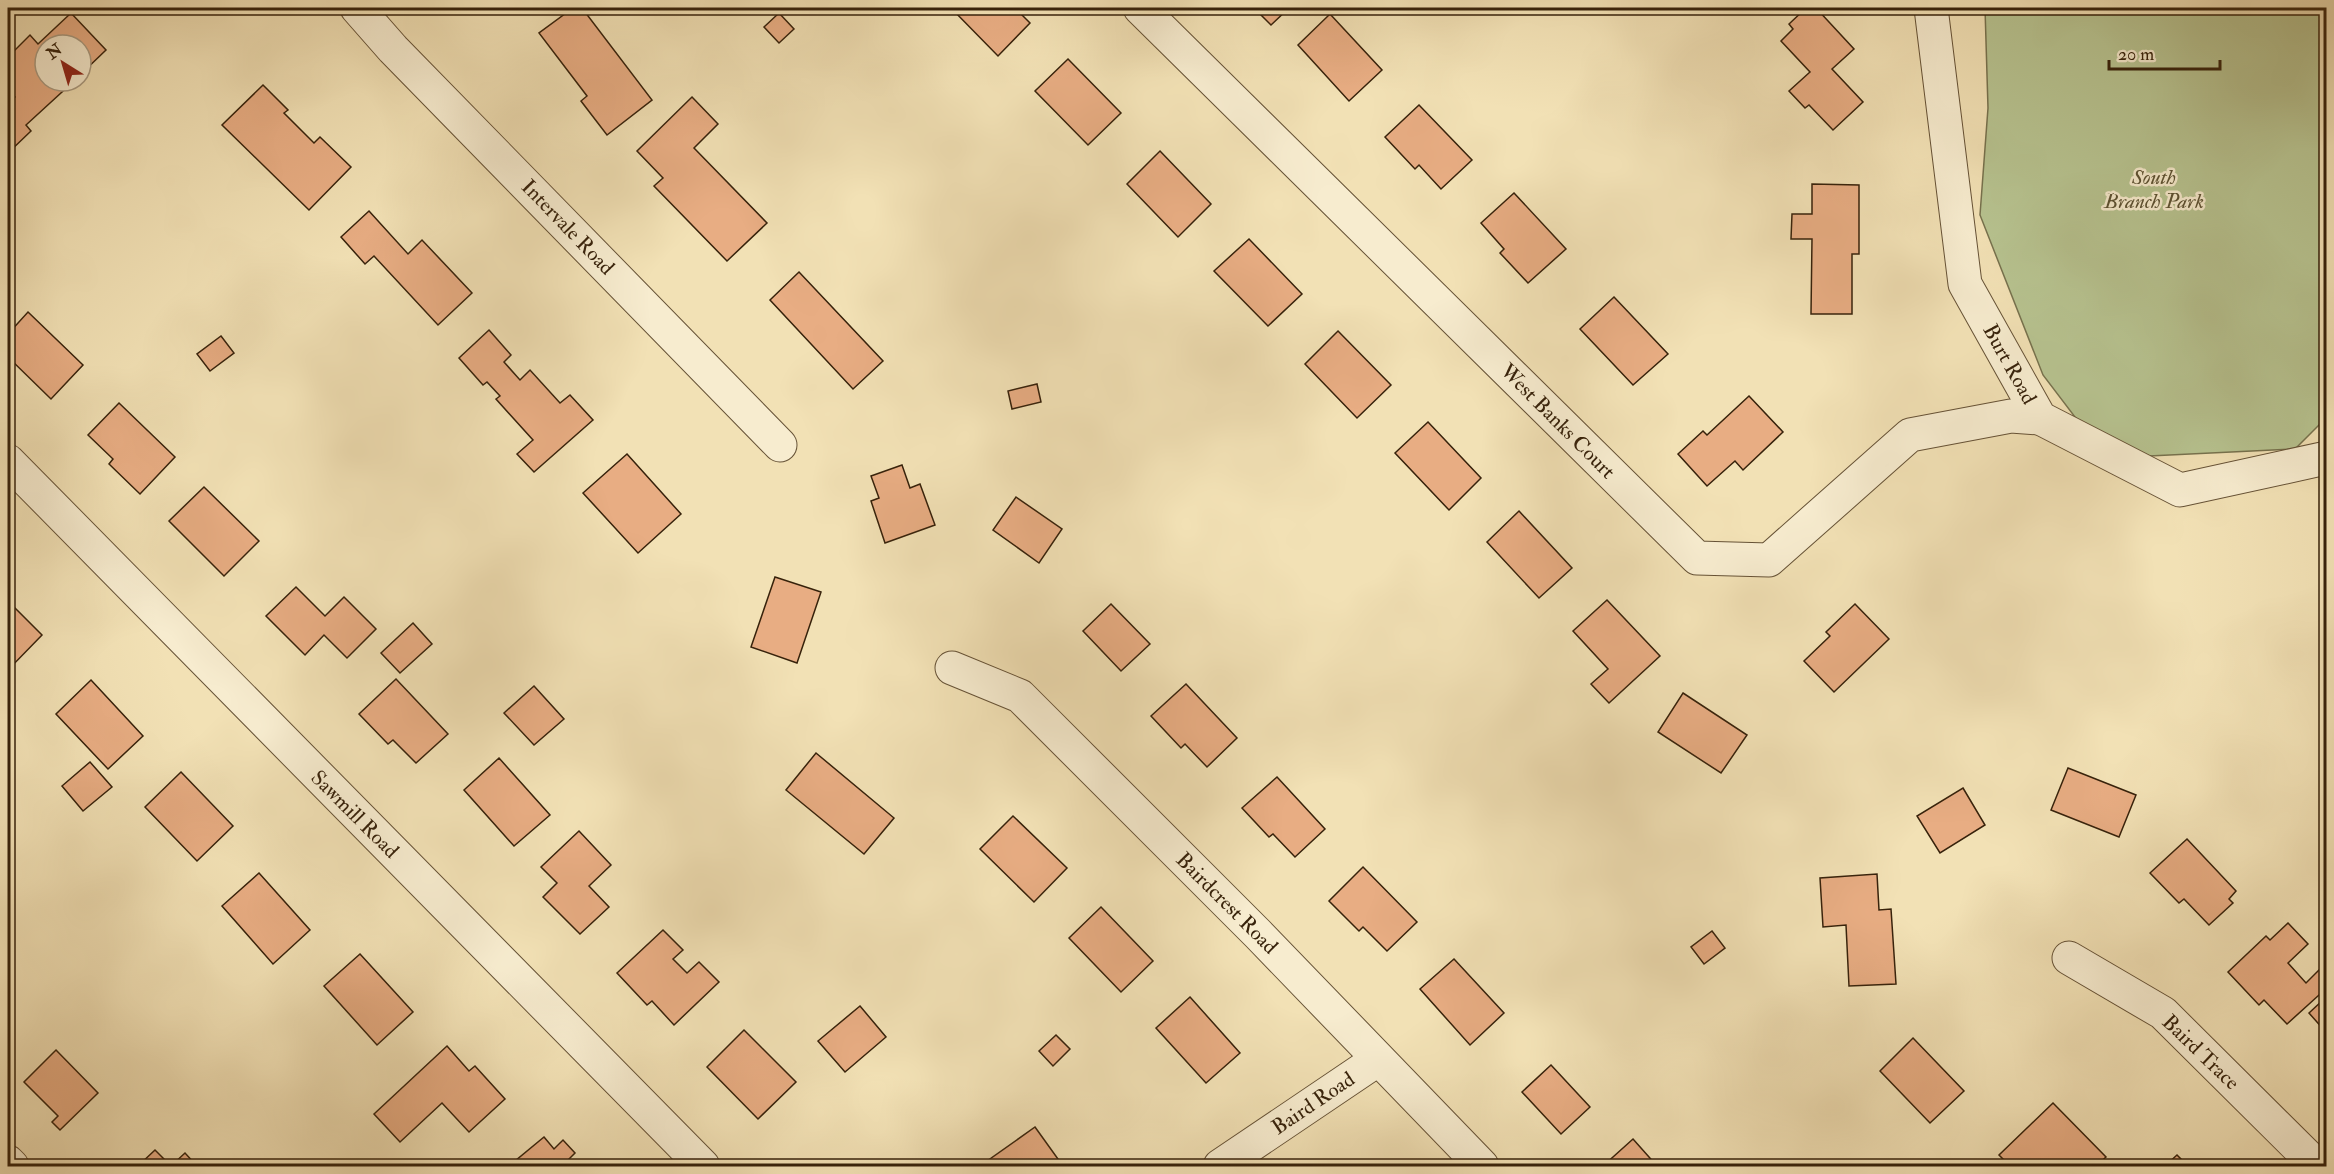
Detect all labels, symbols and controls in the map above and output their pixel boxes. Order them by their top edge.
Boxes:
north arrow [33,33,93,93]
scale bar [2109,33,2220,71]
text: N [42,39,67,65]
text: 20 m [2118,43,2154,66]
park label: South Branch Park [2103,164,2204,215]
street label: Intervale Road [515,174,620,281]
street label: Burt Road [1977,319,2043,410]
street label: West Banks Court [1494,357,1621,485]
street label: Sawmill Road [305,764,405,865]
street label: Bairdcrest Road [1170,847,1284,961]
street label: Baird Trace [2156,1009,2245,1096]
street label: Baird Road [1267,1065,1360,1141]

